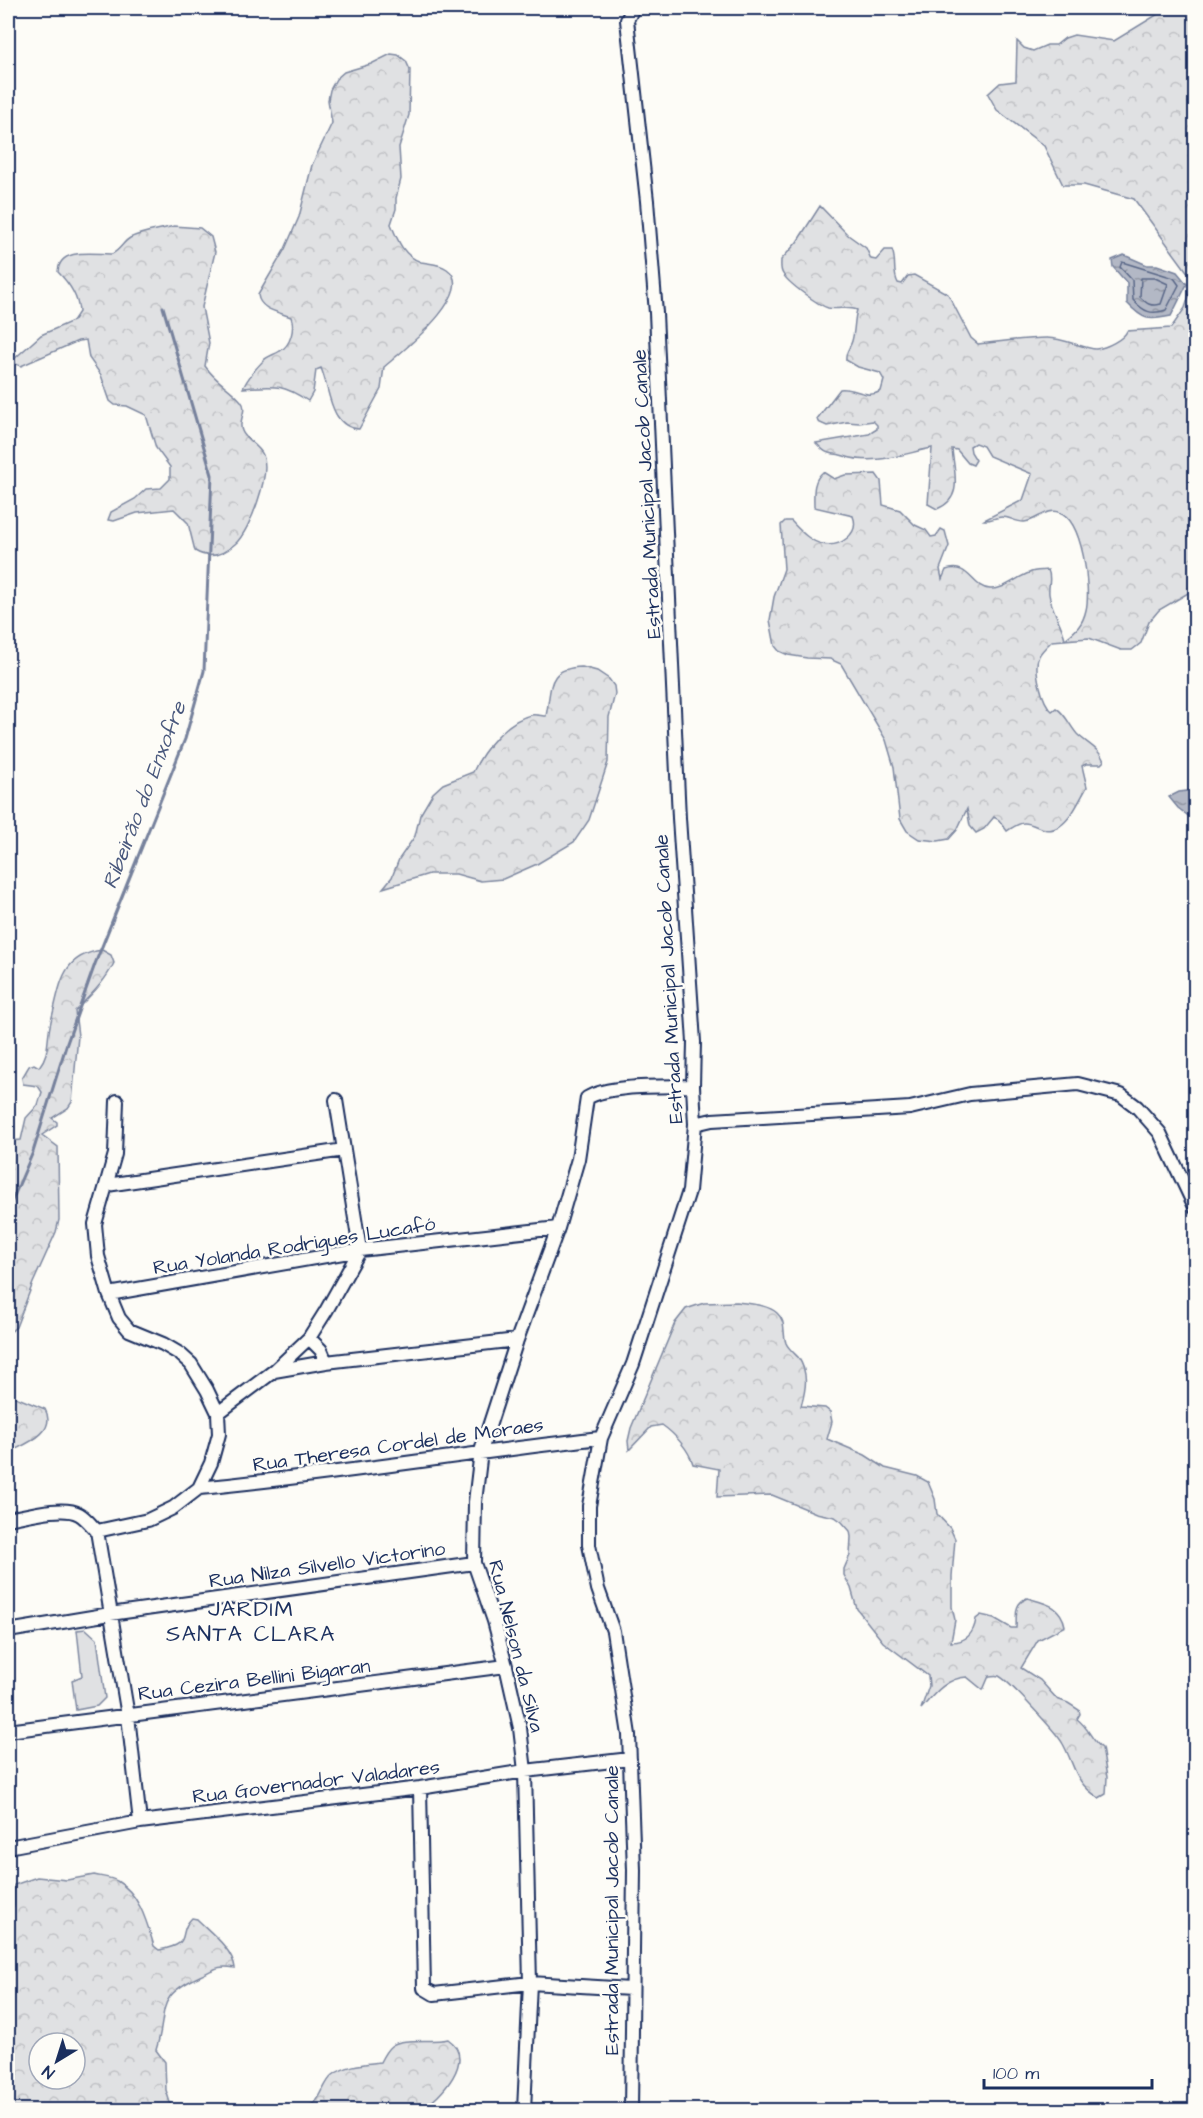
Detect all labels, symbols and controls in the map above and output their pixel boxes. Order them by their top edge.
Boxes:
street label: Estrada Municipal Jacob Canale [625,348,669,639]
water label: Ribeirão do Enxofre [95,696,194,893]
street label: Estrada Municipal Jacob Canale [647,833,691,1124]
street label: Rua Yolanda Rodrigues Lucafó [151,1210,437,1283]
street label: Rua Theresa Cordel de Moraes [251,1411,545,1479]
street label: Rua Nilza Silvello Victorino [207,1535,447,1595]
street label: Rua Nelson da Silva [481,1557,551,1735]
district label: JARDIM SANTA CLARA [166,1594,336,1650]
street label: Rua Cezira Bellini Bigaran [136,1652,372,1709]
street label: Rua Governador Valadares [191,1753,441,1811]
street label: Estrada Municipal Jacob Canale [598,1765,626,2055]
north arrow [27,2031,87,2091]
scale bar [984,2052,1152,2090]
text: N [38,2060,59,2084]
text: 100 m [993,2061,1039,2086]

